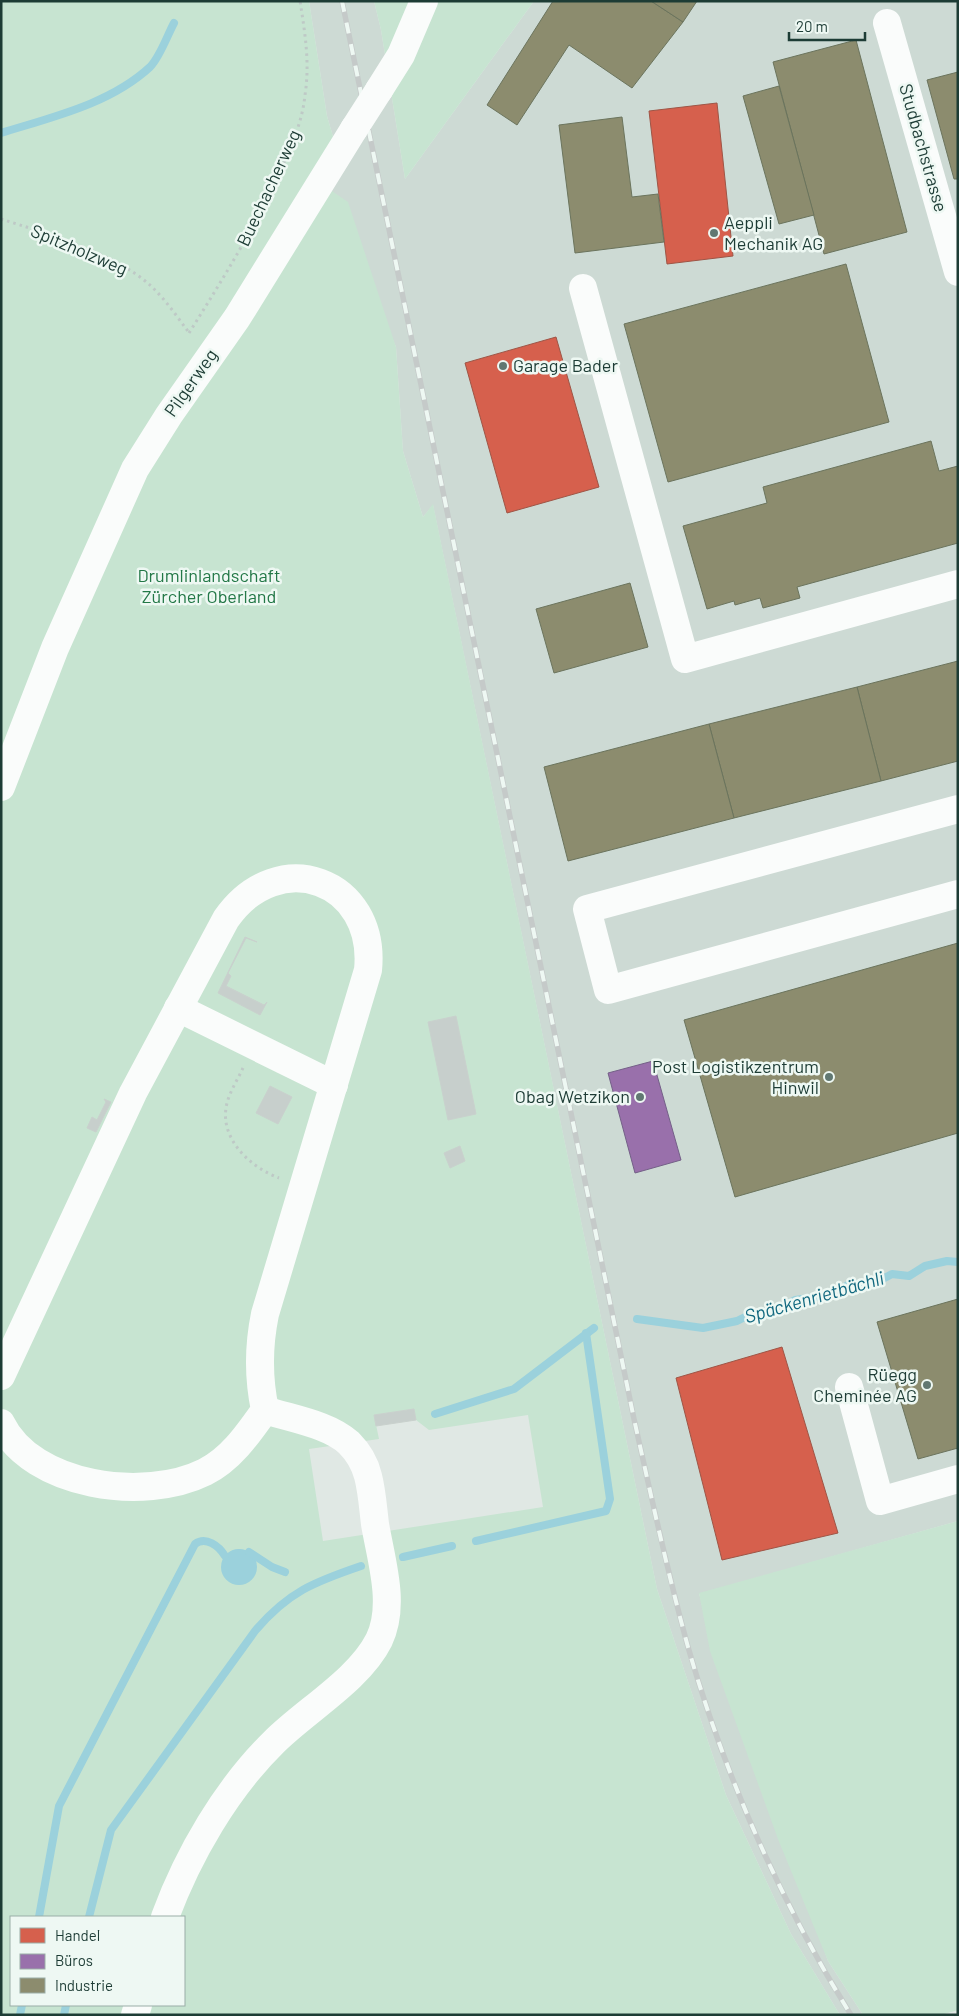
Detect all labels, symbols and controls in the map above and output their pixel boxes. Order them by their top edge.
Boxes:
scale bar [789,10,865,42]
text: 20 m [796,17,828,35]
street label: Studbachstrasse [895,81,953,214]
street label: Buechacherweg [231,126,305,249]
place label: Aeppli Mechanik AG [724,211,823,254]
street label: Spitzholzweg [28,219,131,279]
marker: Aeppli Mechanik AG [708,227,720,239]
street label: Pilgerweg [159,344,221,421]
place label: Garage Bader [513,354,618,376]
marker: Garage Bader [497,360,509,372]
park label: Drumlinlandschaft Zürcher Oberland [137,564,281,607]
place label: Post Logistikzentrum Hinwil [652,1055,819,1098]
marker: Post Logistikzentrum Hinwil [823,1071,835,1083]
place label: Obag Wetzikon [515,1085,630,1107]
marker: Obag Wetzikon [634,1091,646,1103]
water label: Späckenrietbächli [741,1266,887,1327]
place label: Rüegg Cheminée AG [813,1363,917,1406]
marker: Rüegg Cheminée AG [921,1379,933,1391]
legend [10,1916,185,2006]
text: Handel [55,1926,100,1944]
text: Büros [55,1951,93,1969]
text: Industrie [55,1976,113,1994]

